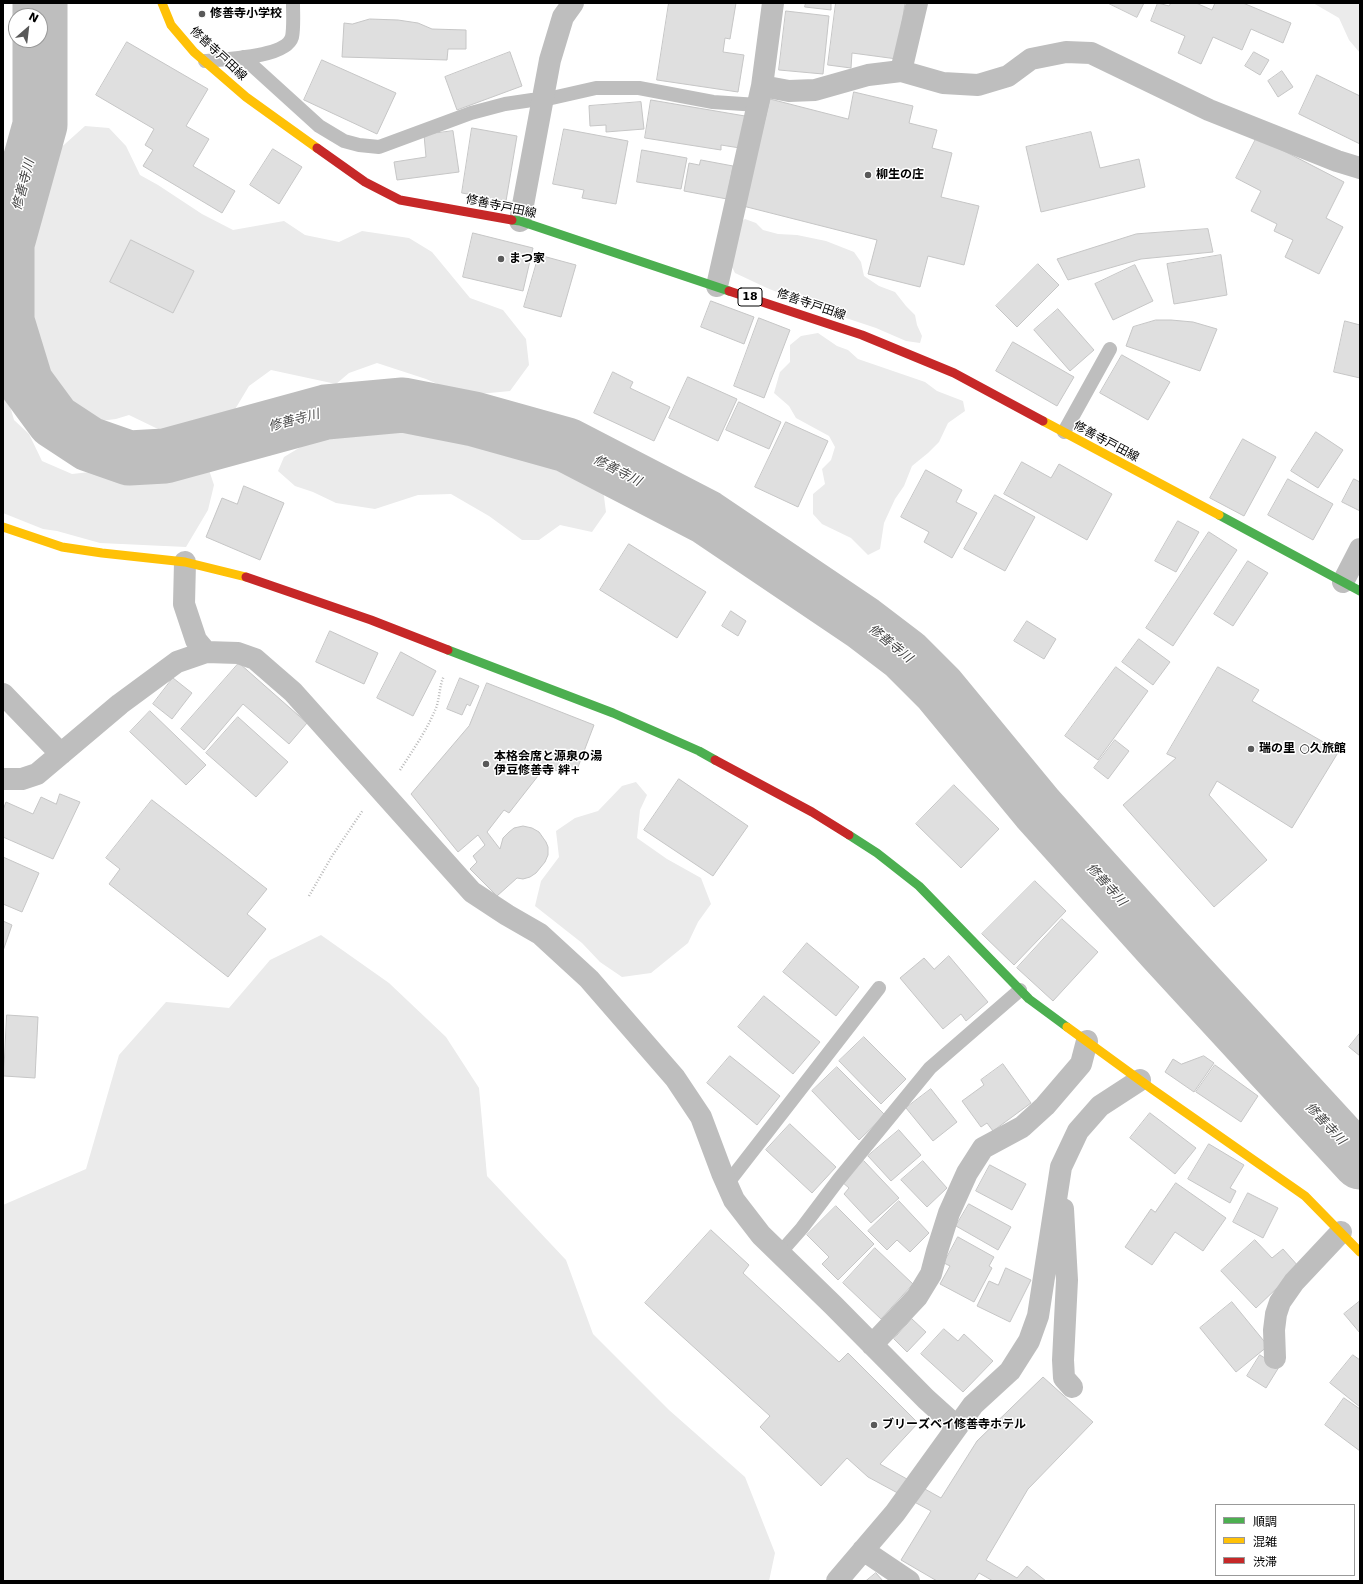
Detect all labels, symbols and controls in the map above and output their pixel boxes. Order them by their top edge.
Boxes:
place label: 修善寺小学校 [210,7,282,21]
north arrow [8,8,48,48]
marker: 修善寺小学校 [197,9,207,19]
text: N [26,10,41,26]
street label: 修善寺戸田線 [187,24,249,84]
water label: 修善寺川 [10,158,38,212]
place label: 柳生の庄 [876,168,924,182]
marker: 柳生の庄 [863,170,873,180]
street label: 修善寺戸田線 [464,192,538,222]
place label: まつ家 [509,252,545,266]
marker: まつ家 [496,254,506,264]
street label: 修善寺戸田線 [775,286,847,324]
road number: 18 [738,288,762,306]
water label: 修善寺川 [267,407,321,435]
street label: 修善寺戸田線 [1071,419,1141,465]
water label: 修善寺川 [590,452,644,490]
water label: 修善寺川 [865,622,915,666]
place label: 瑞の里 ○久旅館 [1259,742,1346,756]
marker: 瑞の里 ○久旅館 [1246,744,1256,754]
place label: 本格会席と源泉の湯 伊豆修善寺 絆+ [494,750,602,778]
marker: 本格会席と源泉の湯 伊豆修善寺 絆+ [481,759,491,769]
water label: 修善寺川 [1083,860,1129,910]
water label: 修善寺川 [1302,1100,1348,1148]
place label: ブリーズベイ修善寺ホテル [882,1418,1026,1432]
marker: ブリーズベイ修善寺ホテル [869,1420,879,1430]
legend [1215,1504,1355,1576]
text: 順調 [1253,1515,1277,1529]
text: 混雑 [1253,1535,1277,1549]
text: 渋滞 [1253,1555,1277,1569]

